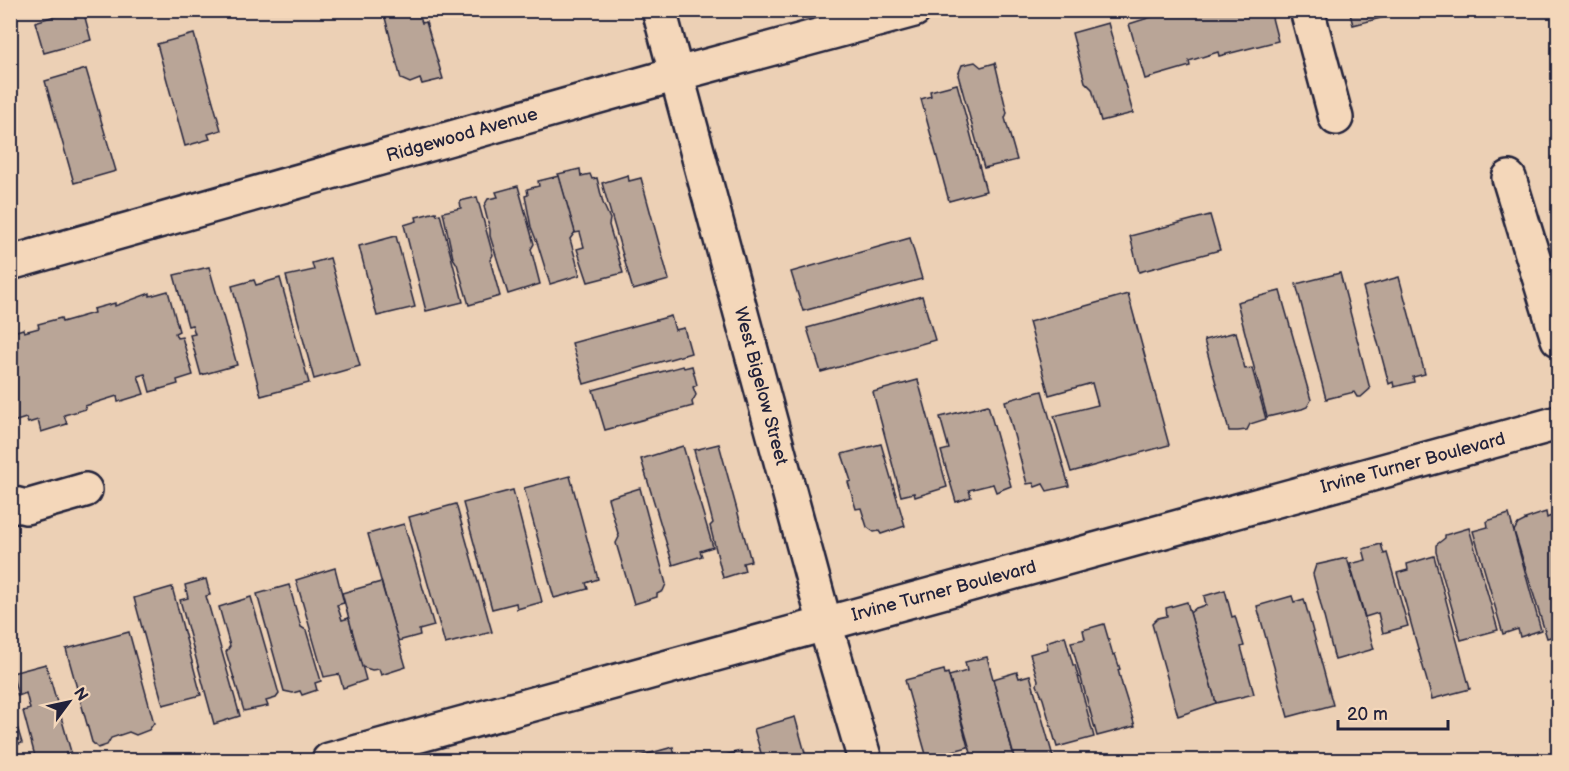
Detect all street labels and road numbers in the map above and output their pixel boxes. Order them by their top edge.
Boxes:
street label: Ridgewood Avenue [384,103,540,167]
street label: West Bigelow Street [730,305,792,468]
street label: Irvine Turner Boulevard [1318,428,1508,498]
street label: Irvine Turner Boulevard [849,556,1039,626]

